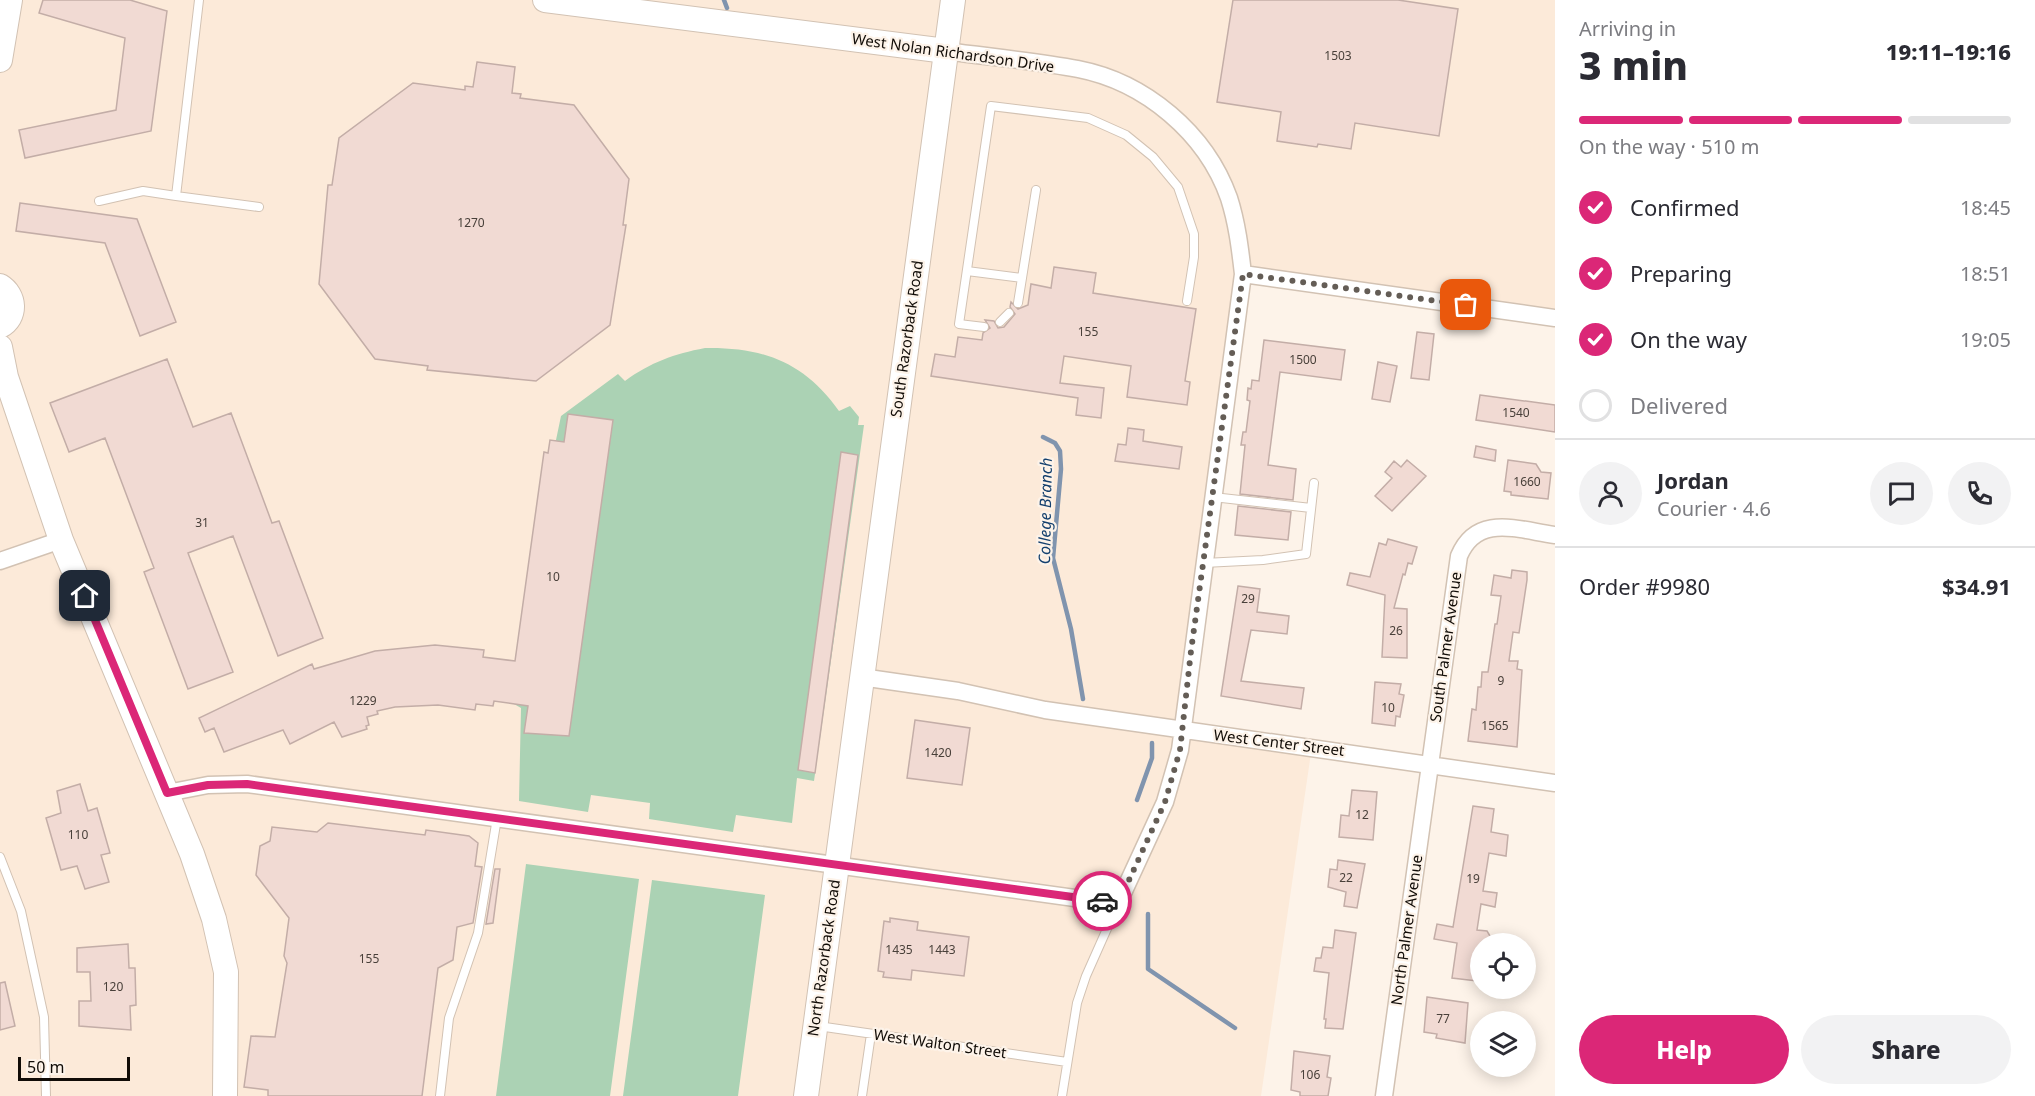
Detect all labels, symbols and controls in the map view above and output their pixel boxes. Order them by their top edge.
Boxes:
text: Arriving in [1579,15,1676,42]
street label: West Nolan Richardson Drive [851,28,1056,76]
text: 19:11–19:16 [1886,36,2011,66]
text: 3 min [1579,38,1688,91]
house number: 1503 [1324,47,1352,64]
text: On the way · 510 m [1579,133,1759,160]
icon: check [1579,191,1612,224]
text: Confirmed [1630,192,1740,222]
text: 18:45 [1960,194,2011,221]
house number: 1270 [457,214,485,231]
icon: check [1579,257,1612,290]
text: Preparing [1630,258,1732,288]
street label: South Razorback Road [885,259,927,418]
text: 18:51 [1960,260,2011,287]
pin [1440,279,1491,330]
icon: bag [1449,288,1482,321]
house number: 155 [1078,323,1098,340]
icon: check [1579,323,1612,356]
text: On the way [1630,324,1747,354]
text: 19:05 [1960,326,2011,353]
house number: 1500 [1289,351,1317,368]
text: Delivered [1630,390,1728,420]
house number: 1540 [1502,404,1530,421]
water label: College Branch [1033,458,1057,564]
button: person [1579,462,1642,525]
button: chat [1870,462,1933,525]
button: phone [1948,462,2011,525]
text: Jordan [1657,465,1729,495]
house number: 1660 [1513,473,1541,490]
text: Courier · 4.6 [1657,495,1771,522]
house number: 31 [195,514,209,531]
house number: 10 [546,568,560,585]
pin [59,570,110,621]
street label: South Palmer Avenue [1425,570,1465,723]
text: Order #9980 [1579,571,1710,601]
text: $34.91 [1942,571,2011,601]
icon: home [68,579,101,612]
house number: 29 [1241,590,1255,607]
house number: 26 [1389,622,1403,639]
house number: 9 [1498,672,1505,689]
house number: 1229 [349,692,377,709]
house number: 10 [1381,699,1395,716]
house number: 1565 [1481,717,1509,734]
street label: West Center Street [1213,724,1346,760]
house number: 1420 [924,744,952,761]
house number: 12 [1355,806,1369,823]
house number: 110 [68,826,88,843]
street label: North Palmer Avenue [1386,853,1426,1006]
house number: 22 [1339,869,1353,886]
house number: 19 [1466,870,1480,887]
courier [1072,871,1132,931]
street label: North Razorback Road [802,878,844,1038]
icon: car [1086,885,1119,918]
map controls [1470,933,1536,1077]
button: locate [1470,933,1536,999]
house number: 1435 [885,941,913,958]
house number: 1443 [928,941,956,958]
house number: 155 [359,950,379,967]
house number: 120 [103,978,123,995]
house number: 77 [1436,1010,1450,1027]
button: layers [1470,1011,1536,1077]
button: Help [1579,1015,1789,1084]
button: Share [1801,1015,2011,1084]
street label: West Walton Street [872,1024,1008,1062]
scale bar [18,1054,130,1082]
text: 50 m [27,1056,64,1078]
house number: 106 [1300,1066,1320,1083]

